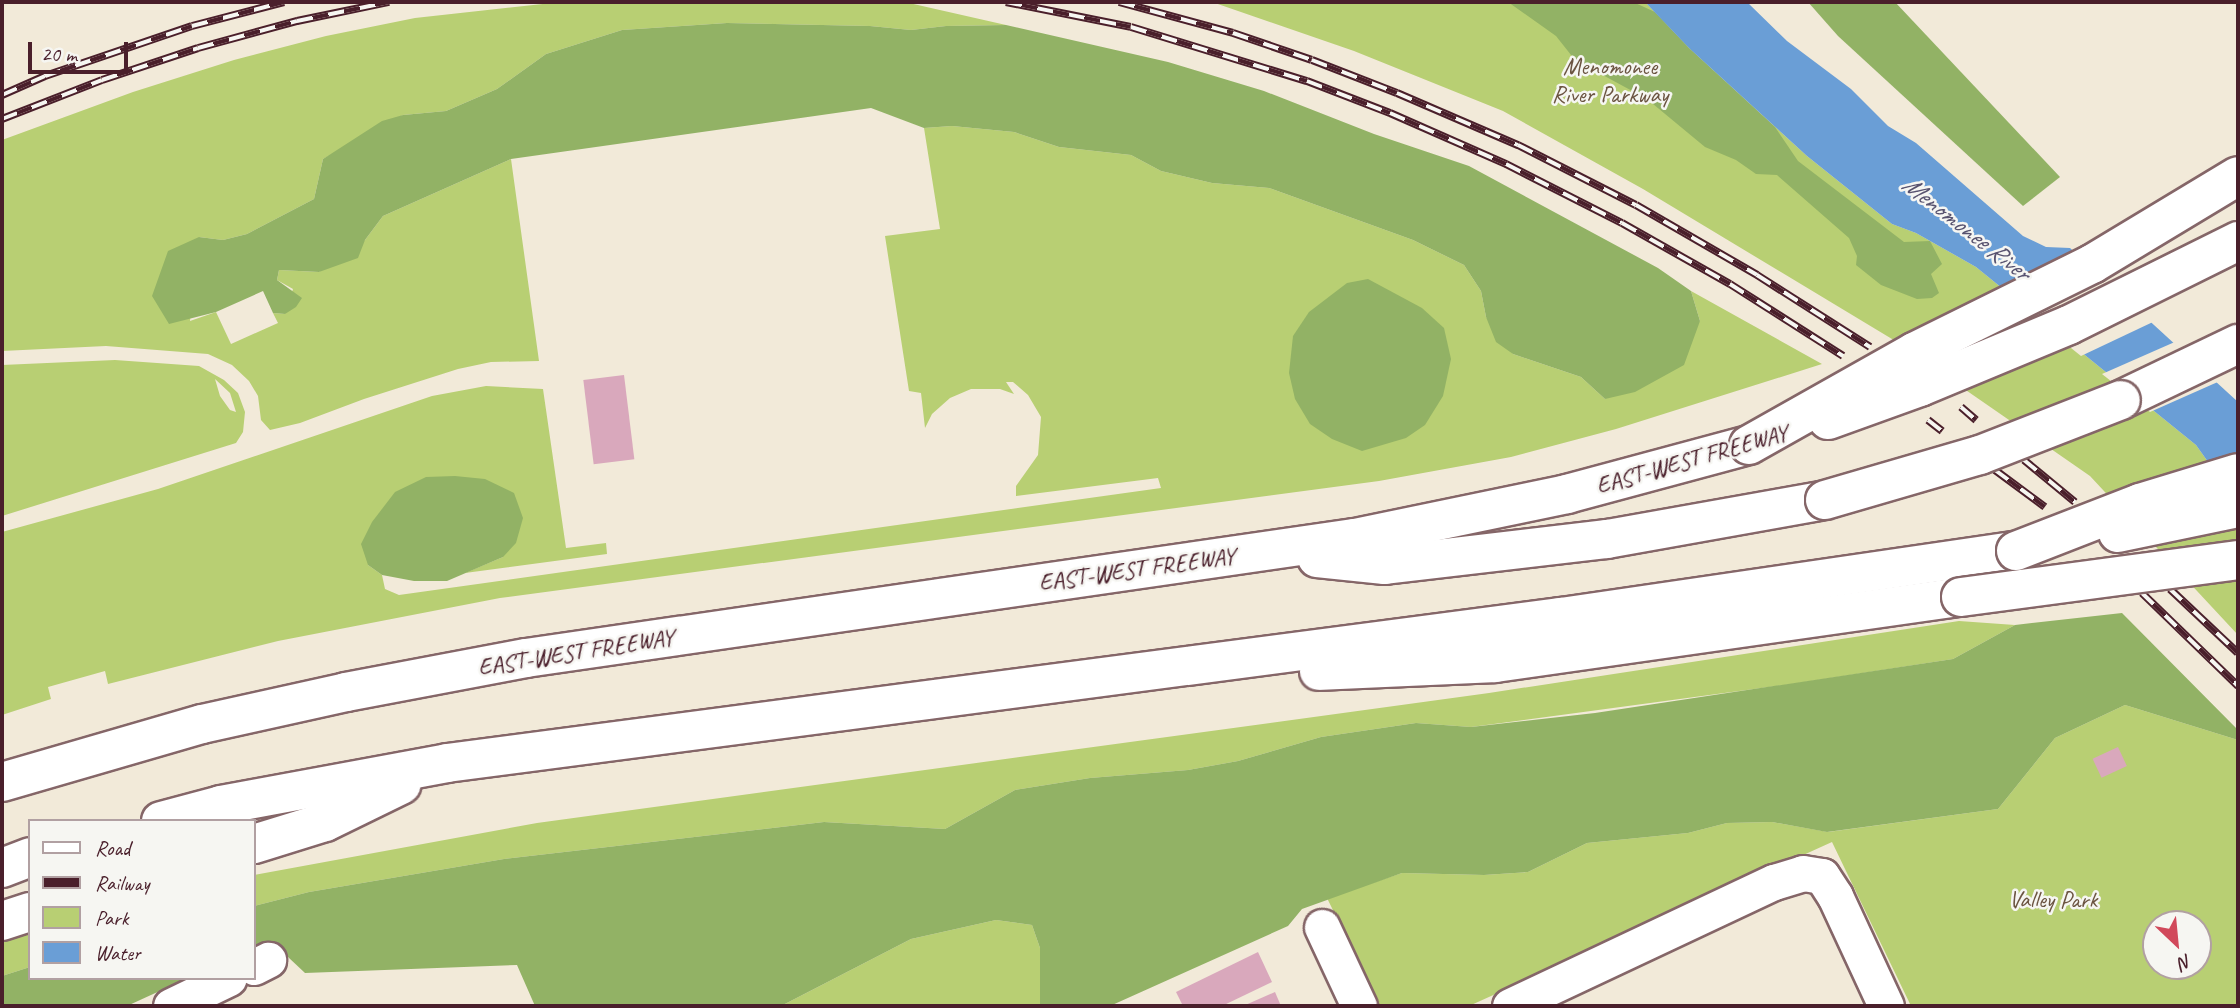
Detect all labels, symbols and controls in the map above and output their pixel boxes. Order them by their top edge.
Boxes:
scale bar [32,28,131,72]
text: 20 m [41,41,77,67]
park label: Menomonee River Parkway [1552,53,1668,109]
water label: Menomonee River [1896,168,2036,288]
street label: EAST-WEST FREEWAY [1593,419,1791,501]
street label: EAST-WEST FREEWAY [1037,542,1237,598]
street label: EAST-WEST FREEWAY [476,623,676,683]
legend [28,819,256,980]
text: Road [95,835,130,861]
text: Railway [95,870,149,896]
park label: Valley Park [2008,886,2098,914]
text: Park [95,905,128,931]
north arrow [2142,910,2212,980]
text: Water [95,940,141,966]
text: N [2175,949,2196,975]

